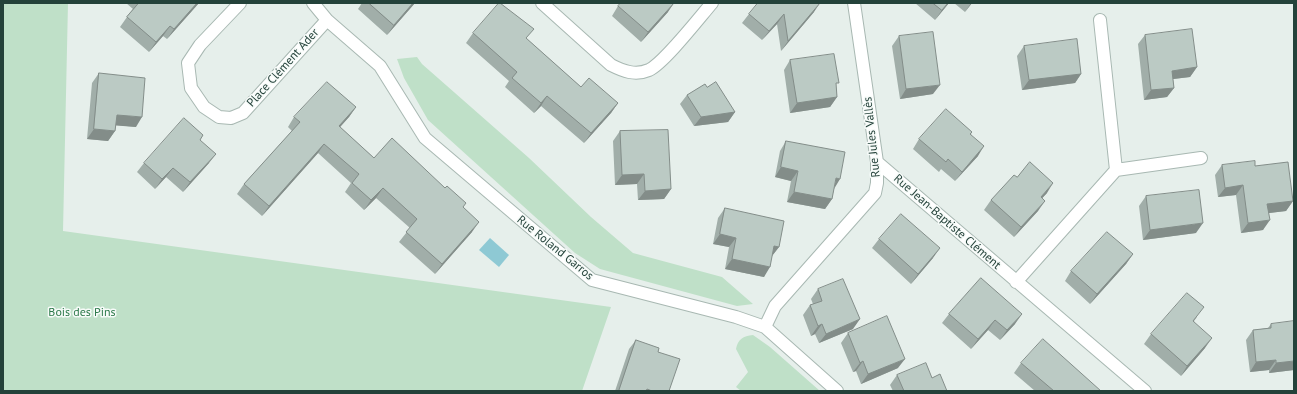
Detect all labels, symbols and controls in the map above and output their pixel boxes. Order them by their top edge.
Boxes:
street label: Place Clément Ader [244,26,322,110]
street label: Rue Jules Vallès [861,96,883,178]
street label: Rue Jean-Baptiste Clément [891,172,1003,272]
street label: Rue Roland Garros [514,213,596,283]
park label: Bois des Pins [48,306,116,320]

